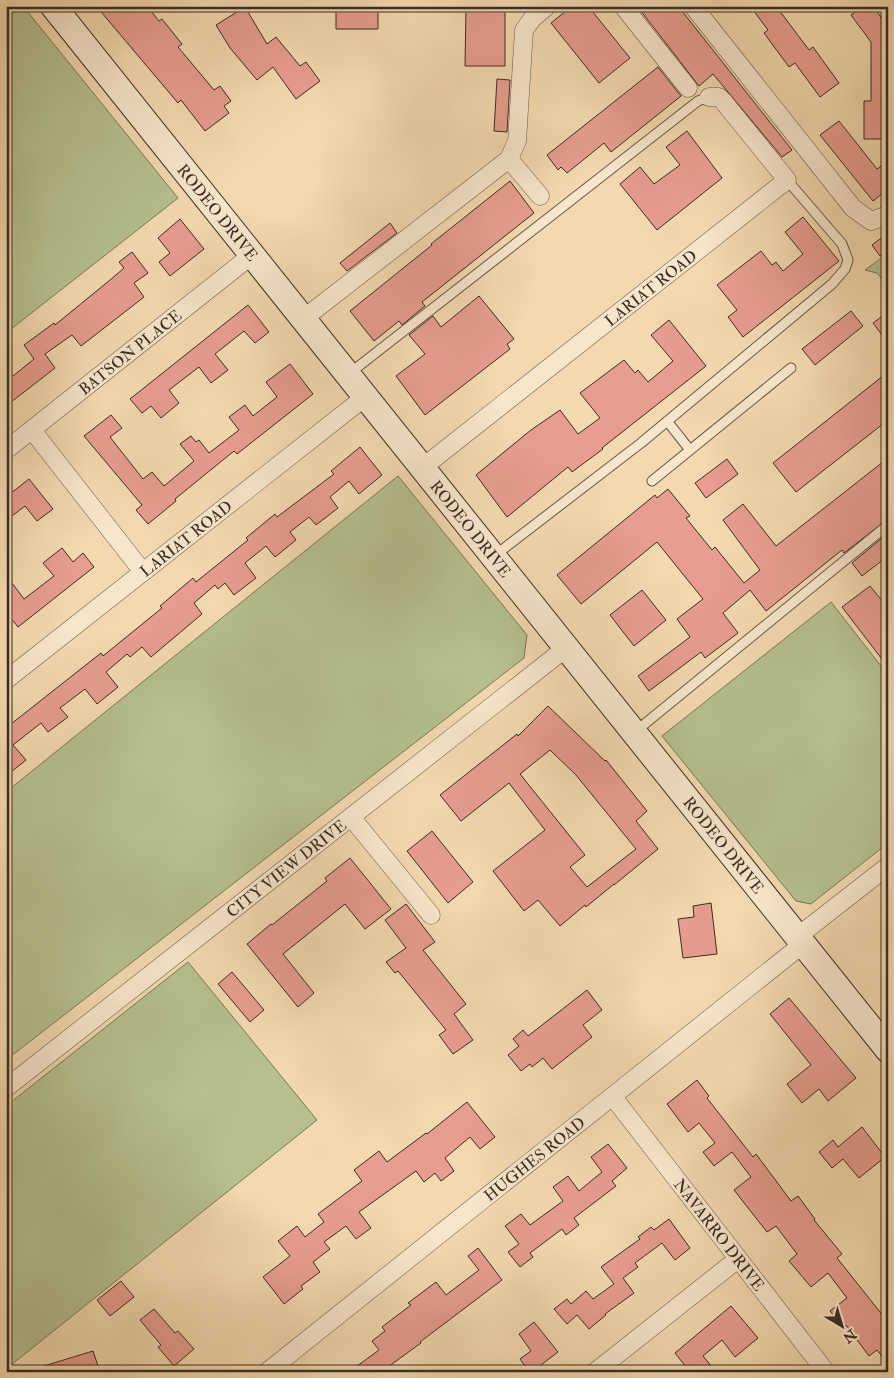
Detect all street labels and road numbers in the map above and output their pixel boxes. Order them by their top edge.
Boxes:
street label: RODEO DRIVE [172,160,262,265]
street label: LARIAT ROAD [601,246,701,331]
street label: BATSON PLACE [75,306,186,400]
street label: RODEO DRIVE [425,477,515,582]
street label: LARIAT ROAD [136,496,237,582]
street label: RODEO DRIVE [678,793,768,898]
street label: CITY VIEW DRIVE [223,816,351,922]
street label: HUGHES ROAD [480,1113,590,1206]
street label: NAVARRO DRIVE [669,1175,768,1295]

